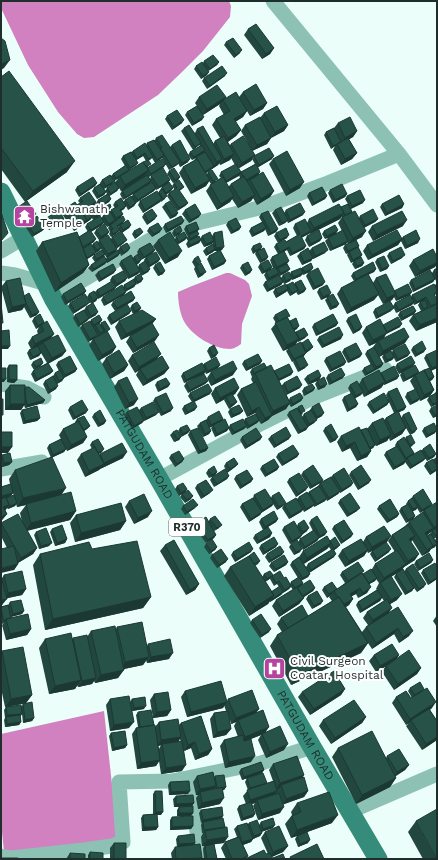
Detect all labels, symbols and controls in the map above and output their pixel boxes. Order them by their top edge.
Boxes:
place label: Bishwanath Temple [40,202,108,230]
temple icon: Bishwanath Temple [11,203,37,229]
street label: PATGUDAM ROAD [113,407,176,502]
road number: R370 [169,518,205,536]
place label: Civil Surgeon Coatar, Hospital [290,654,384,682]
hospital icon: Civil Surgeon Coatar, Hospital [262,655,288,681]
street label: PATGUDAM ROAD [274,688,337,783]

